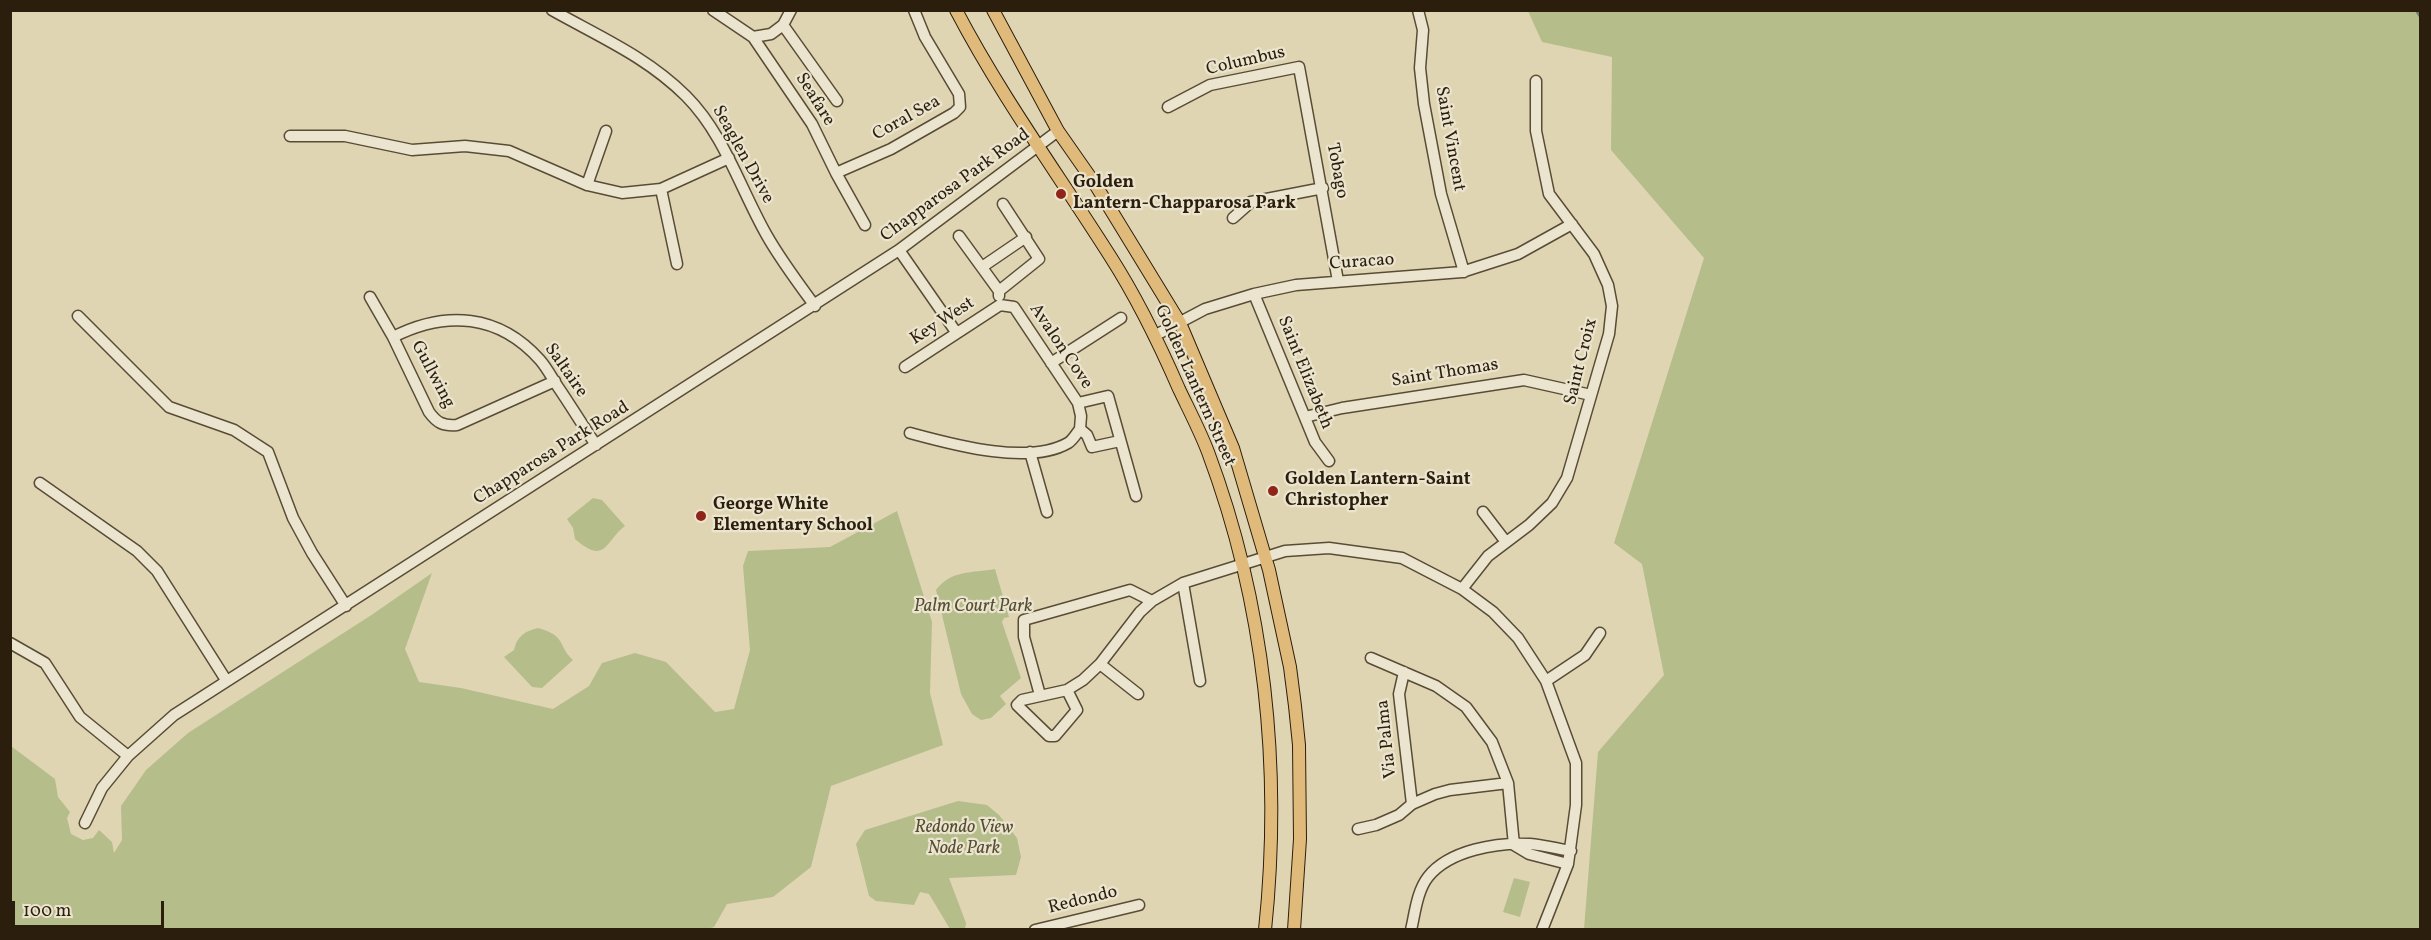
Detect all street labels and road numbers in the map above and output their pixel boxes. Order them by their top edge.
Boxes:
street label: Columbus [1204,42,1288,82]
street label: Seafare [789,69,839,131]
street label: Saint Vincent [1429,85,1469,193]
street label: Coral Sea [869,92,945,146]
street label: Seaglen Drive [706,102,778,208]
street label: Chapparosa Park Road [877,125,1035,247]
street label: Tobago [1320,141,1352,201]
street label: Curacao [1329,250,1395,276]
street label: Key West [907,293,979,351]
street label: Avalon Cove [1024,300,1096,394]
street label: Golden Lantern Street [1149,302,1239,470]
street label: Saint Elizabeth [1272,313,1336,433]
street label: Saint Croix [1561,316,1603,408]
street label: Gullwing [405,338,459,412]
street label: Saltaire [539,340,591,402]
street label: Saint Thomas [1390,355,1500,393]
street label: Chapparosa Park Road [470,397,634,511]
street label: Via Palma [1373,699,1403,779]
street label: Redondo [1046,882,1120,920]

